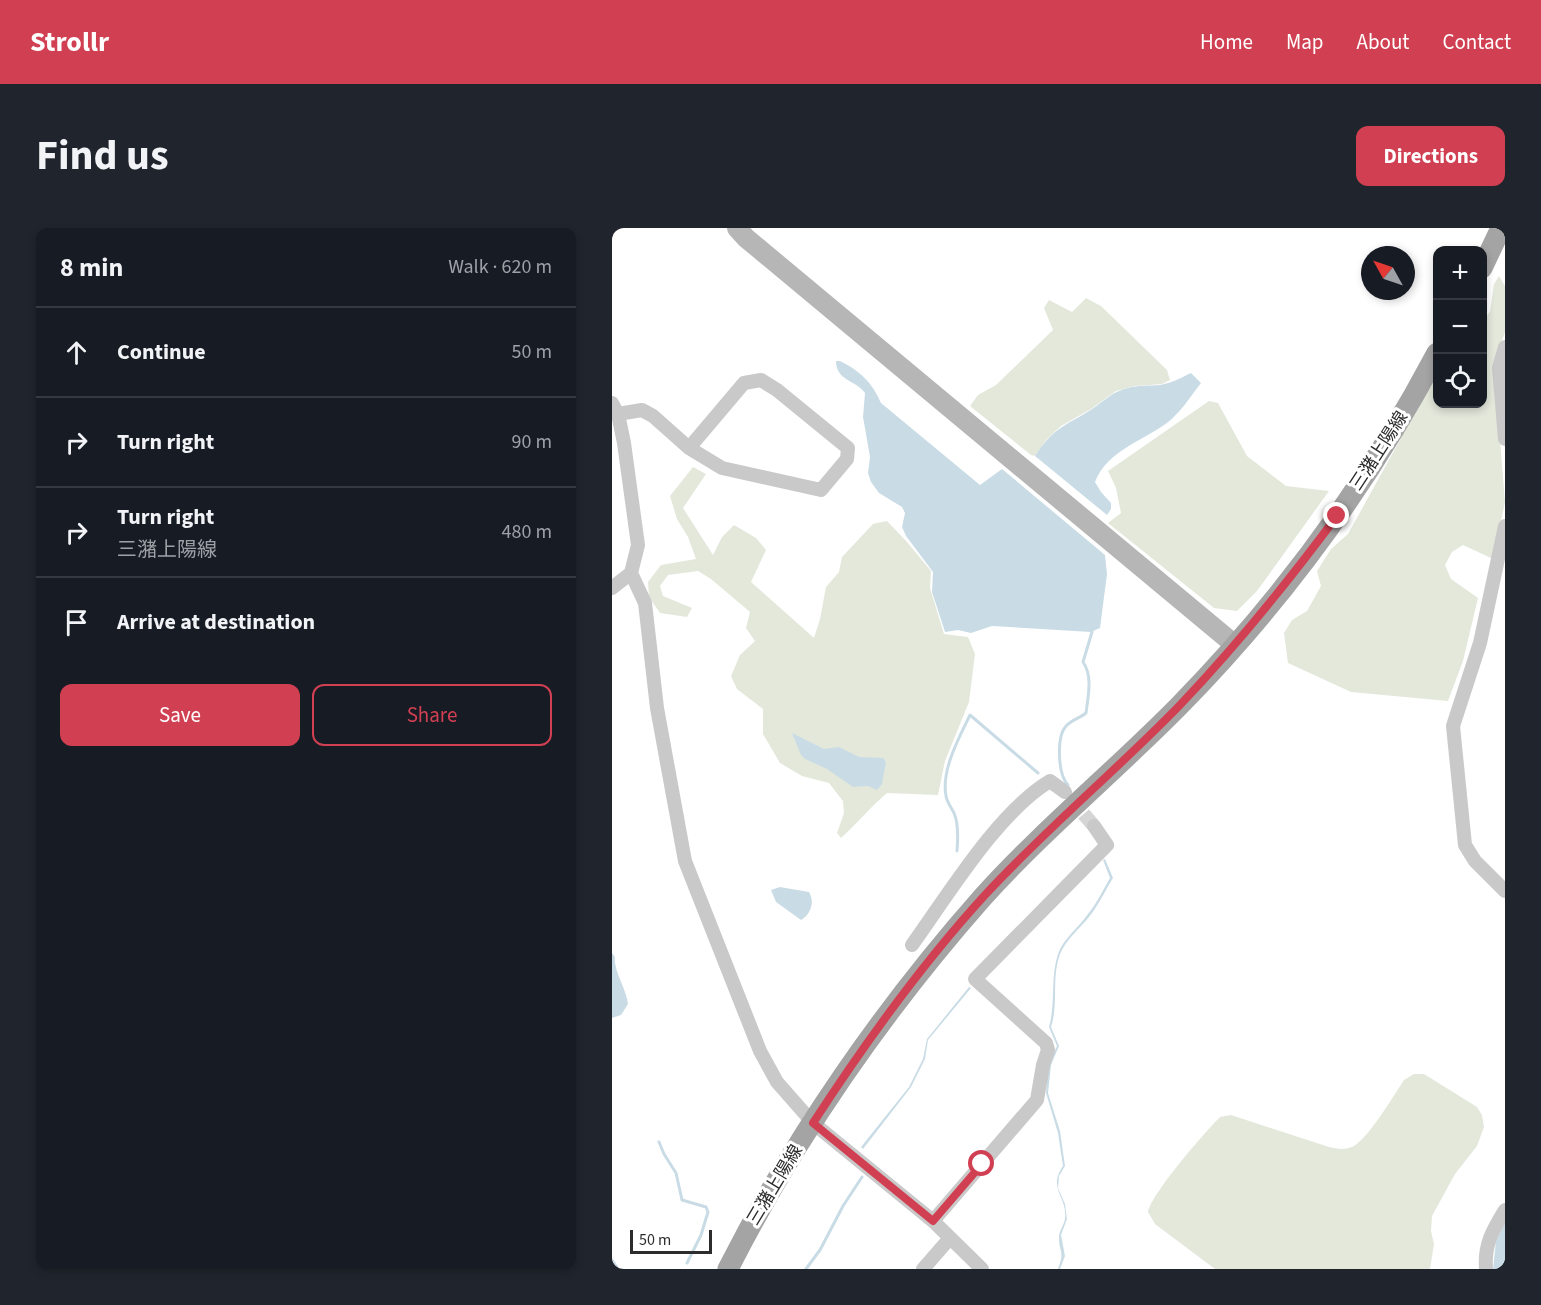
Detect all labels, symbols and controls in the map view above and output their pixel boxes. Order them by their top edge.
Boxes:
text: Strollr [30,22,109,62]
text: Home [1200,27,1253,57]
text: Map [1286,27,1324,57]
text: About [1357,27,1409,57]
text: Contact [1442,27,1511,57]
text: Find us [36,126,169,186]
button: Directions [1356,126,1505,186]
north arrow [1361,246,1415,300]
map controls [1433,246,1487,408]
button: + [1433,246,1487,300]
text: 8 min [60,249,123,286]
text: Walk · 620 m [448,253,552,281]
button: − [1433,300,1487,354]
icon: ahead [60,336,93,369]
text: Continue [117,336,206,368]
text: 50 m [512,338,552,366]
button: locate [1433,354,1487,408]
street label: 三潴上陽線 [1344,406,1414,496]
icon: right [60,426,93,459]
text: Turn right [117,426,214,458]
text: 90 m [512,428,552,456]
text: Turn right [117,501,214,533]
route end [1323,502,1349,528]
icon: right [60,516,93,549]
text: 480 m [502,518,552,546]
text: 三潴上陽線 [117,536,217,564]
icon: arrive [60,606,93,639]
text: Arrive at destination [117,606,315,638]
button: Save [60,684,300,746]
button: Share [312,684,552,746]
street label: 三潴上陽線 [741,1140,809,1230]
route start [968,1150,994,1176]
scale bar [630,1227,712,1254]
text: 50 m [639,1229,671,1251]

